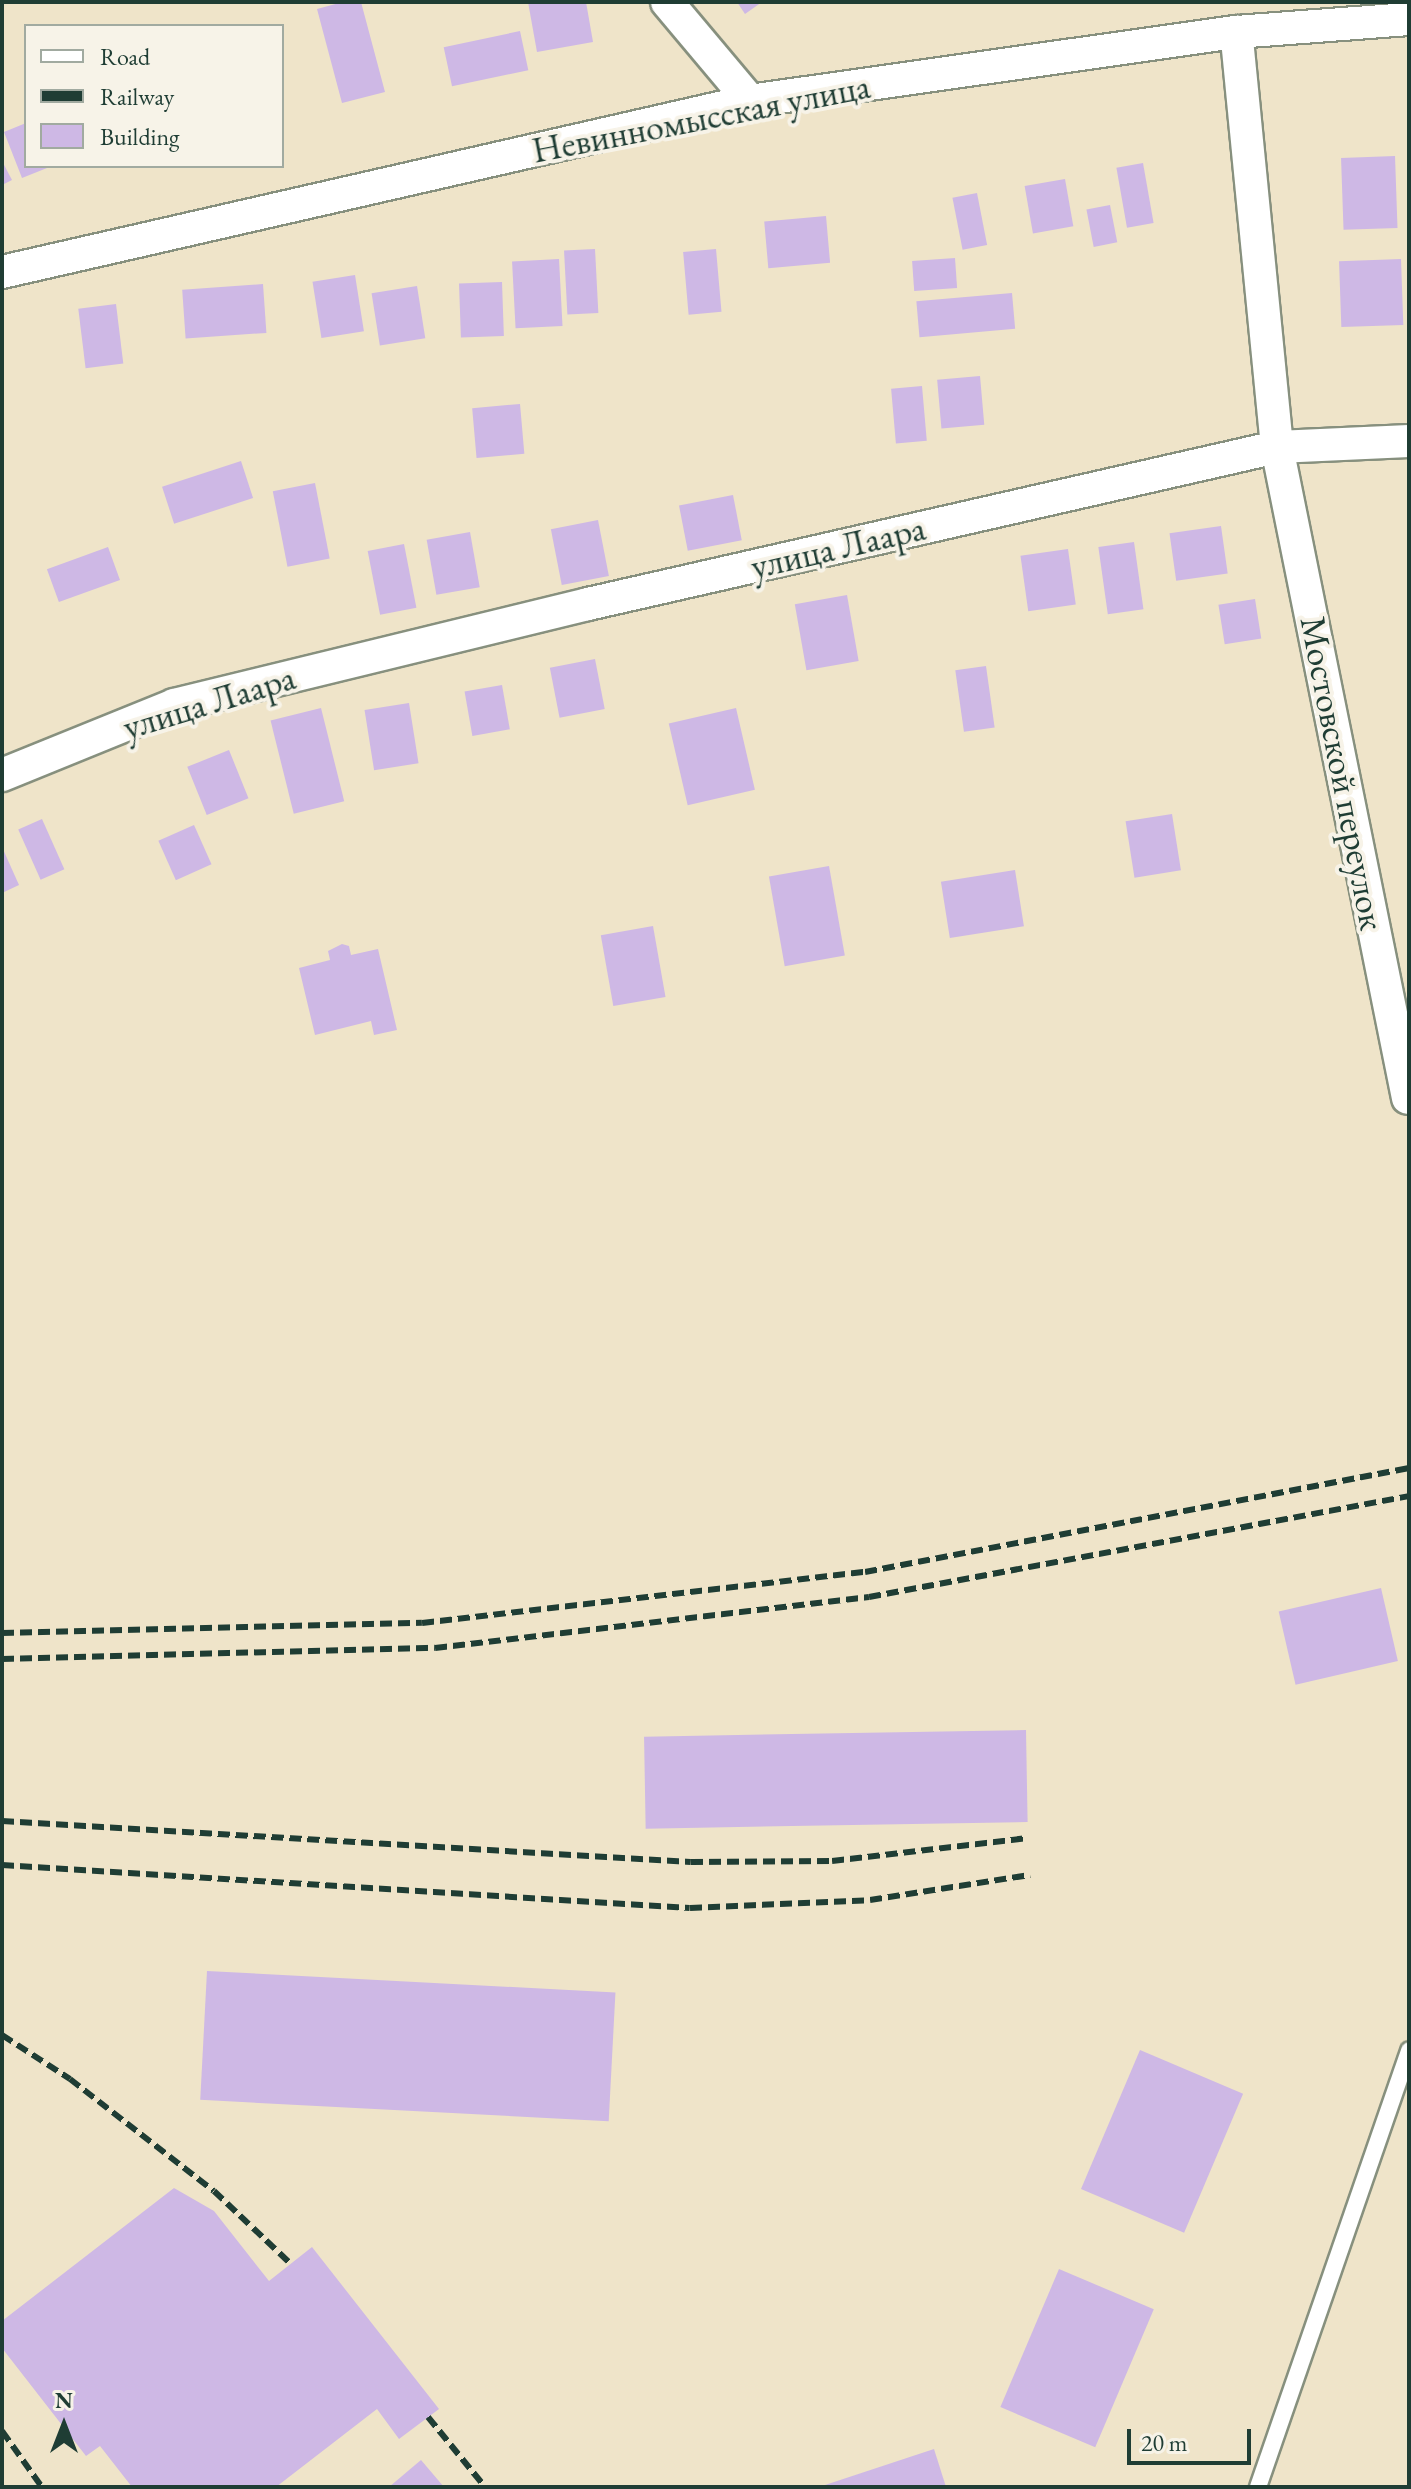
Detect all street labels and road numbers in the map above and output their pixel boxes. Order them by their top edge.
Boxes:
street label: Невинномысская улица [528,64,874,172]
street label: улица Лаара [746,506,930,588]
street label: Мостовской переулок [1291,612,1395,934]
street label: улица Лаара [118,655,300,749]

